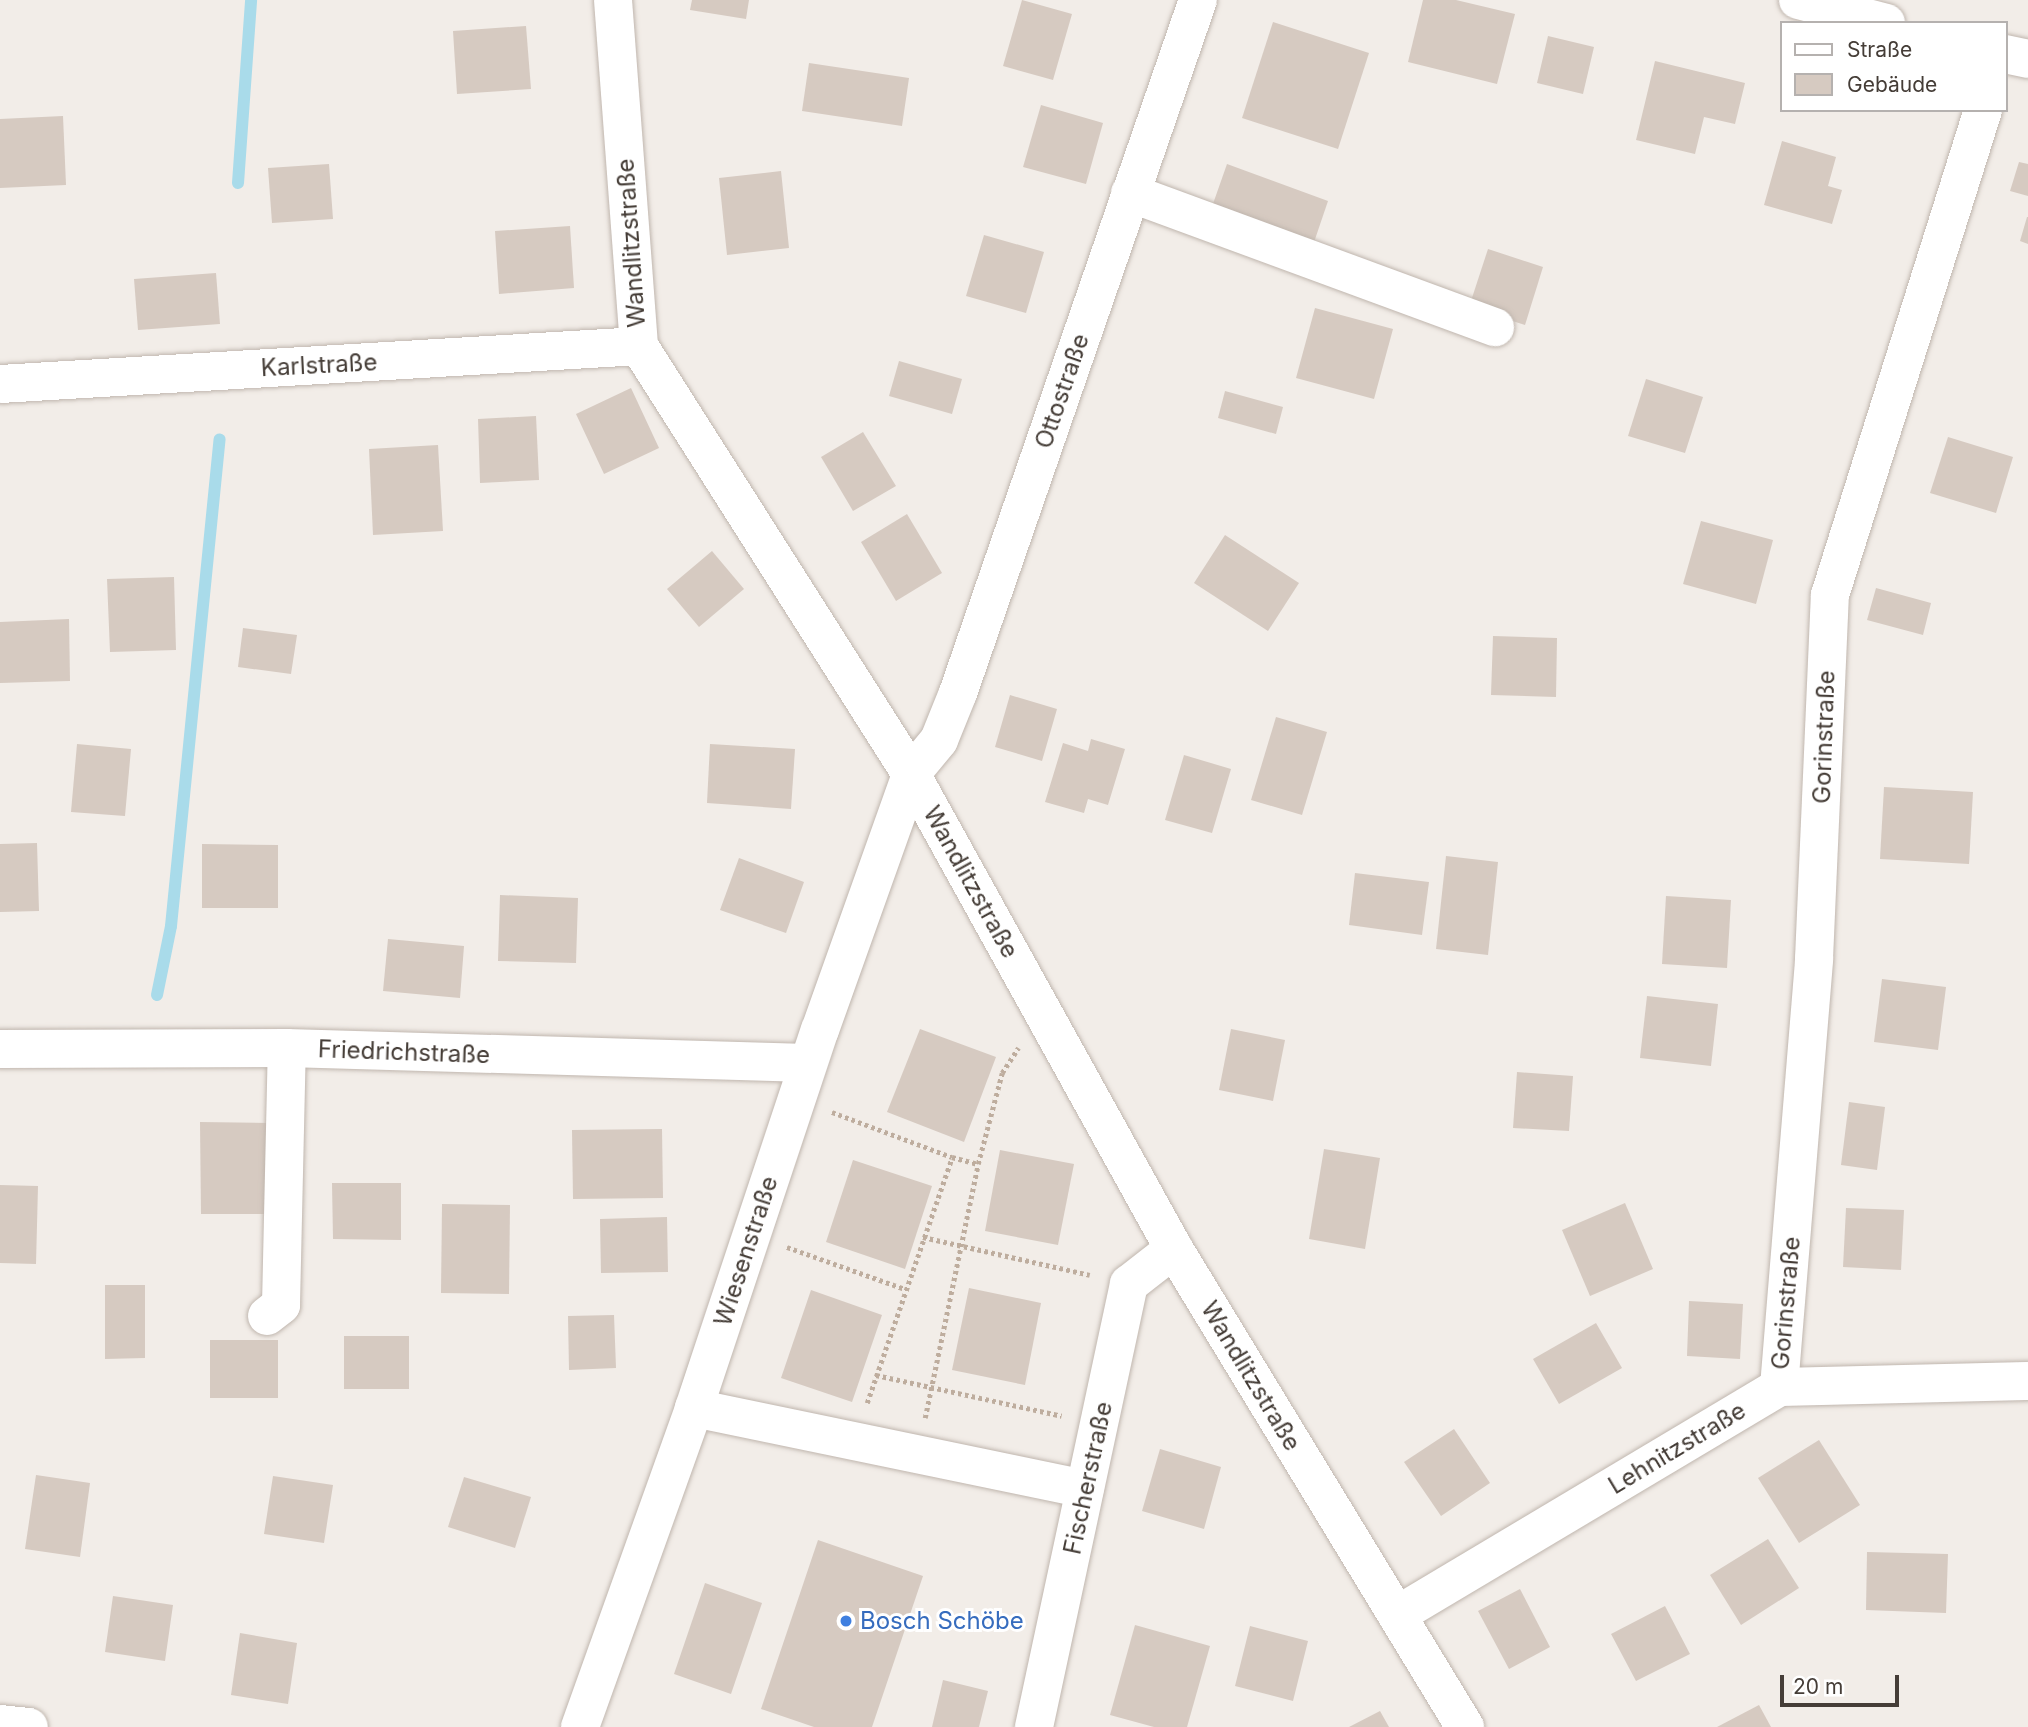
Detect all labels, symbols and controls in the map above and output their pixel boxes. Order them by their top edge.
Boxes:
legend [1780,21,2007,112]
text: Straße [1847,37,1912,62]
text: Gebäude [1847,72,1937,97]
street label: Wandlitzstraße [611,158,651,328]
street label: Ottostraße [1029,330,1095,452]
street label: Karlstraße [260,348,378,382]
street label: Gorinstraße [1807,670,1841,804]
street label: Wandlitzstraße [917,801,1025,963]
street label: Friedrichstraße [317,1035,491,1069]
street label: Wiesenstraße [708,1172,784,1330]
street label: Gorinstraße [1766,1235,1806,1371]
street label: Wandlitzstraße [1195,1296,1307,1456]
street label: Lehnitzstraße [1603,1396,1751,1500]
street label: Fischerstraße [1058,1399,1118,1557]
place label: Bosch Schöbe [860,1607,1024,1635]
marker: Bosch Schöbe [838,1613,854,1629]
scale bar [1783,1660,1902,1704]
text: 20 m [1793,1674,1843,1699]

